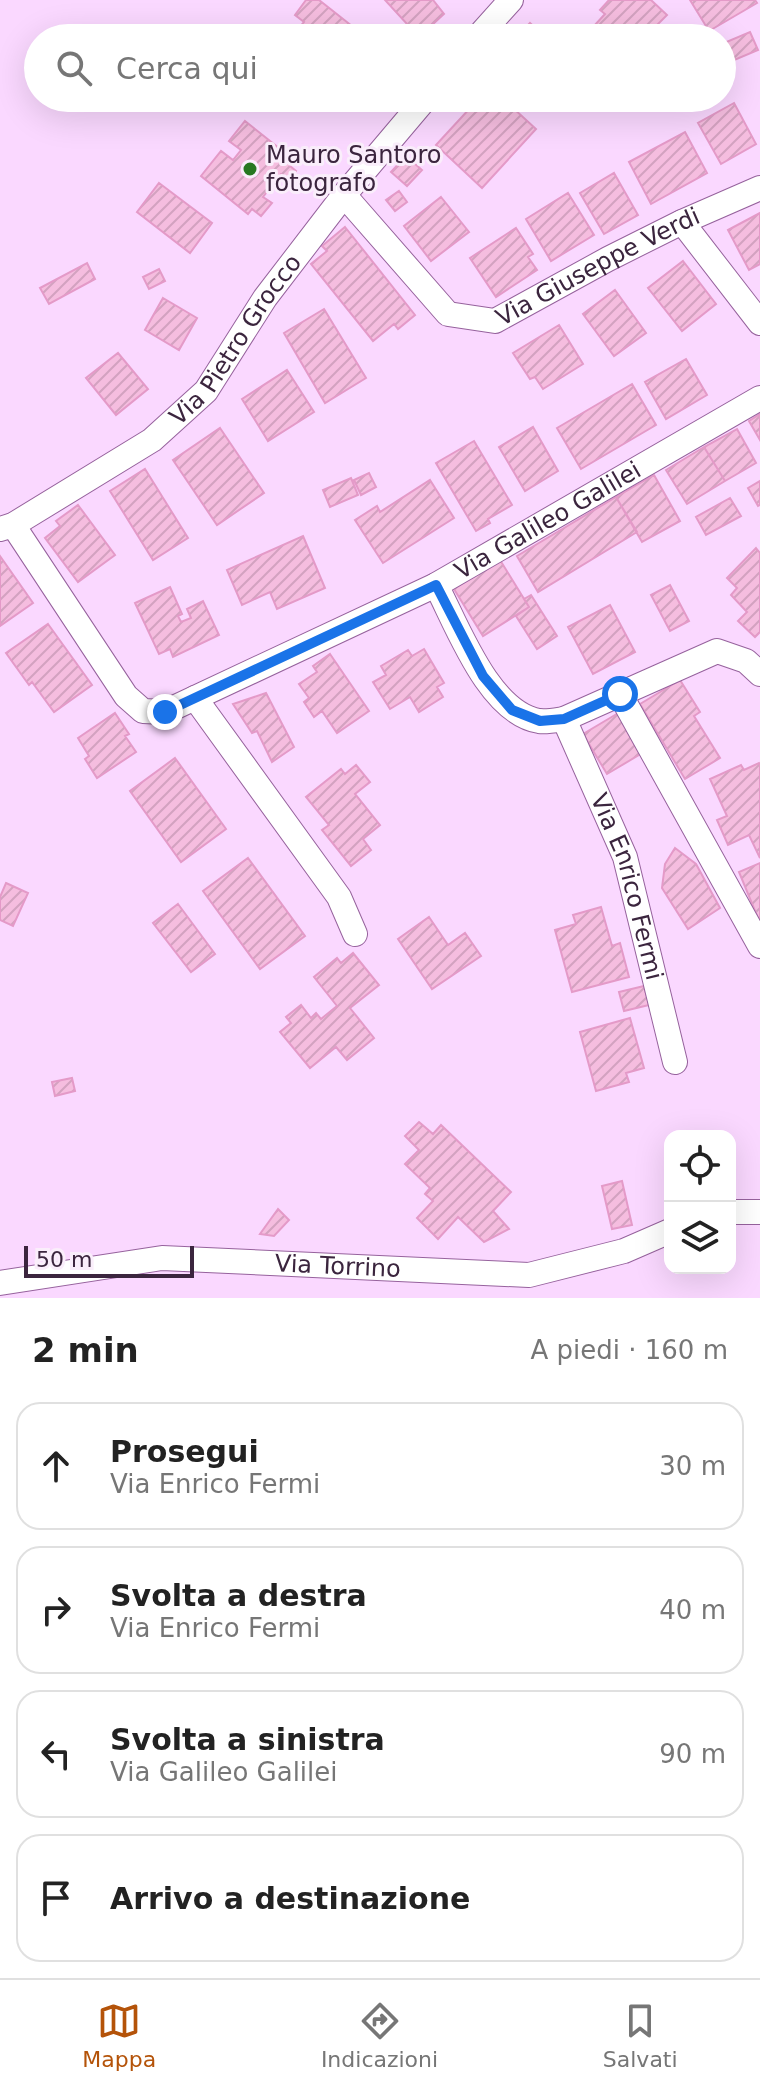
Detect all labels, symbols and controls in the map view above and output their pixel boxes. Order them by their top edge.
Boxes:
search box [24,24,736,112]
icon: search [52,46,96,90]
text: Cerca qui [116,51,258,86]
place label: Mauro Santoro fotografo [266,141,442,197]
marker: Mauro Santoro fotografo [241,160,259,178]
street label: Via Giuseppe Verdi [491,202,704,332]
street label: Via Pietro Grocco [164,249,307,431]
street label: Via Galileo Galilei [450,456,646,585]
route start [602,676,638,712]
route end [147,694,183,730]
street label: Via Enrico Fermi [585,789,669,983]
map controls [664,1130,736,1274]
button: locate [664,1130,736,1202]
button: layers [664,1202,736,1274]
scale bar [24,1242,194,1278]
text: 50 m [36,1247,92,1272]
street label: Via Torrino [274,1249,402,1283]
text: 2 min [32,1330,139,1370]
text: A piedi · 160 m [530,1335,728,1365]
text: Prosegui [110,1434,259,1469]
icon: ahead [34,1444,78,1488]
text: 30 m [659,1451,726,1481]
text: Via Enrico Fermi [110,1469,320,1499]
text: Svolta a destra [110,1578,367,1613]
icon: right [34,1588,78,1632]
text: 40 m [659,1595,726,1625]
text: Via Enrico Fermi [110,1613,320,1643]
text: Svolta a sinistra [110,1722,385,1757]
icon: left [34,1732,78,1776]
text: 90 m [659,1739,726,1769]
text: Via Galileo Galilei [110,1757,338,1787]
icon: arrive [34,1876,78,1920]
text: Arrivo a destinazione [110,1881,470,1916]
tab: Mappa [82,1999,156,2072]
tab: Indicazioni [321,1999,438,2072]
tab: Salvati [603,1999,678,2072]

